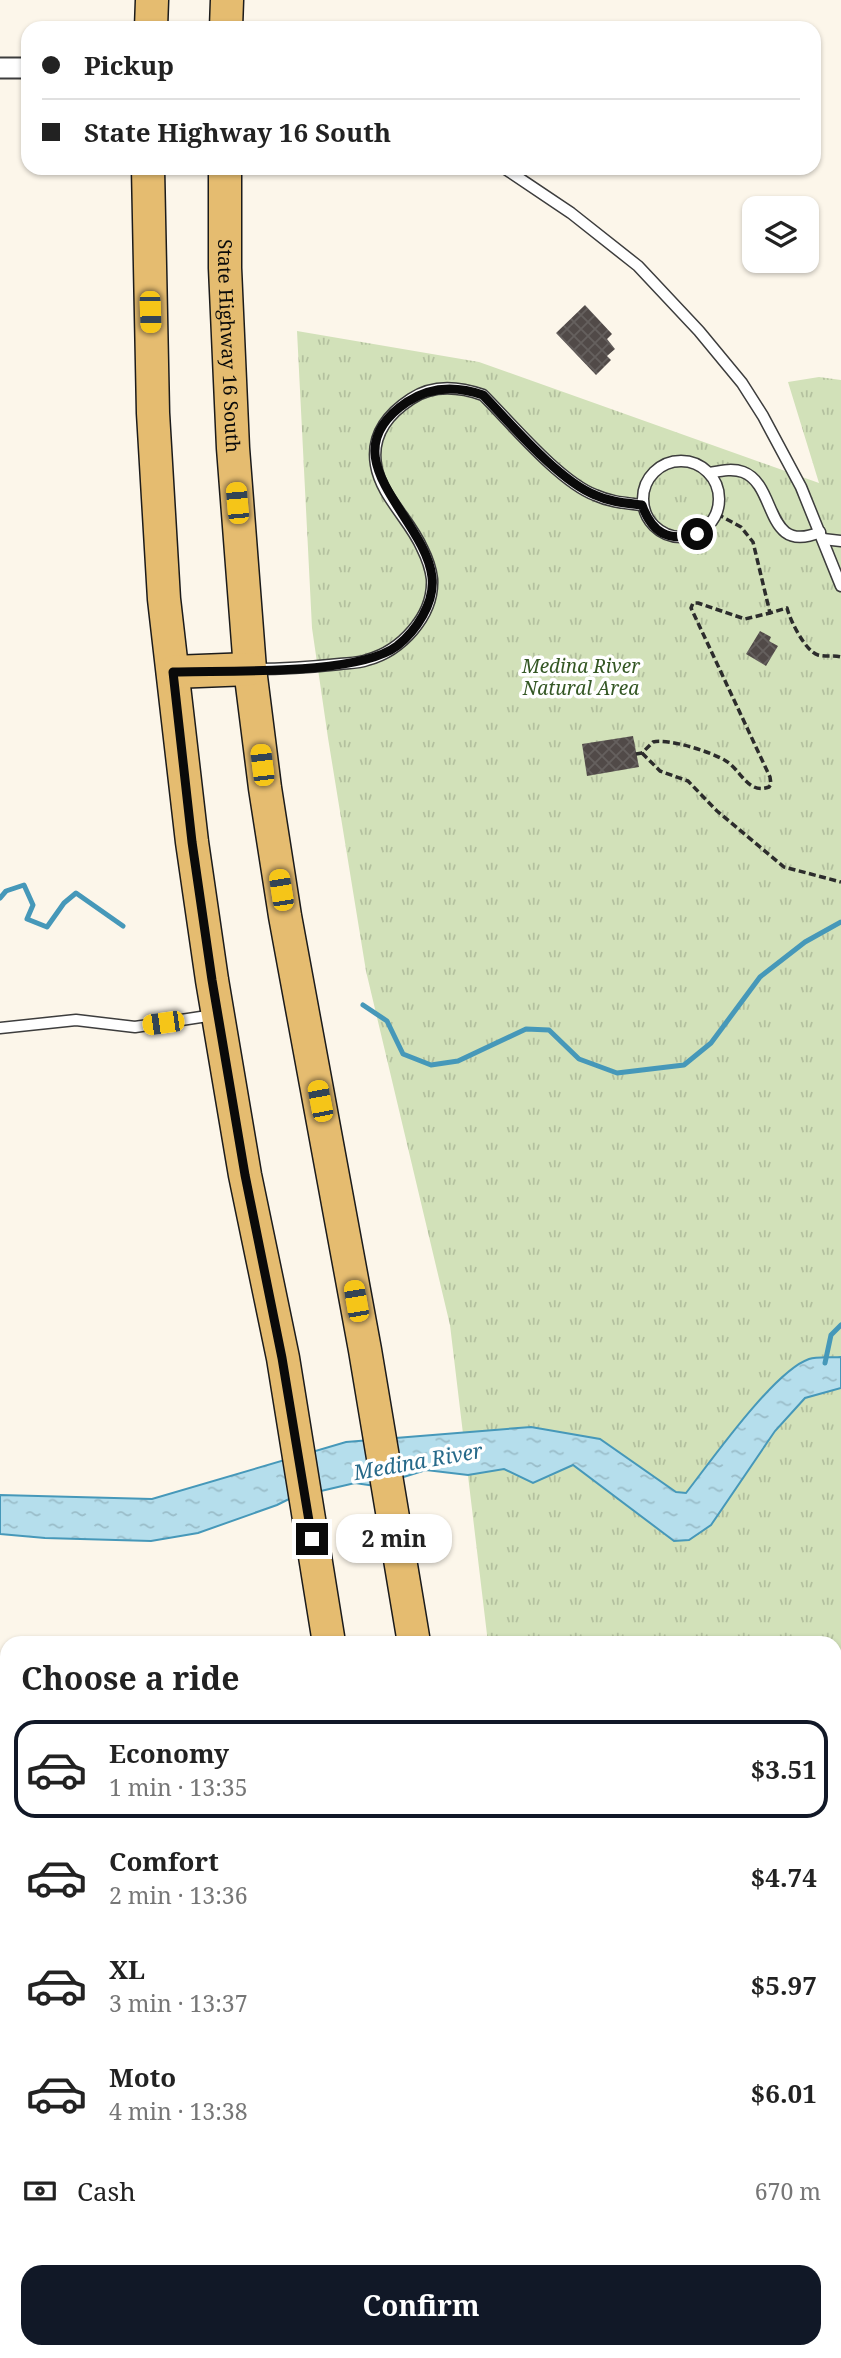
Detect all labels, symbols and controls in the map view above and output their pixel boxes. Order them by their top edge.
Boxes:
text: Pickup [84,47,174,83]
text: State Highway 16 South [84,114,391,150]
map controls [742,196,819,273]
button: layers [742,196,819,273]
street label: State Highway 16 South [212,239,246,453]
car [139,291,162,333]
car [225,481,250,525]
route start [681,518,713,550]
park label: Medina River Natural Area [521,653,640,701]
car [250,743,275,787]
car [268,868,295,912]
car [141,1010,186,1036]
car [306,1078,335,1124]
car [343,1278,370,1324]
water label: Medina River [350,1436,485,1486]
callout: 2 min [336,1514,452,1564]
text: 2 min [361,1522,427,1554]
route end [296,1523,328,1555]
text: Choose a ride [21,1656,240,1699]
text: Economy [109,1735,229,1771]
icon: car [25,1738,88,1801]
text: $3.51 [751,1751,817,1787]
text: 1 min · 13:35 [109,1771,247,1803]
text: Comfort [109,1843,219,1879]
icon: car [25,1846,88,1909]
text: $4.74 [751,1859,817,1895]
text: 2 min · 13:36 [109,1879,247,1911]
text: XL [109,1951,145,1987]
icon: car [25,1954,88,2017]
text: $5.97 [751,1967,817,2003]
text: 3 min · 13:37 [109,1987,247,2019]
text: Moto [109,2059,176,2095]
icon: car [25,2062,88,2125]
text: $6.01 [751,2075,817,2111]
text: 4 min · 13:38 [109,2095,247,2127]
icon: cash [21,2172,59,2210]
text: Cash [77,2173,136,2209]
text: 670 m [755,2175,821,2207]
button: Confirm [21,2265,821,2345]

